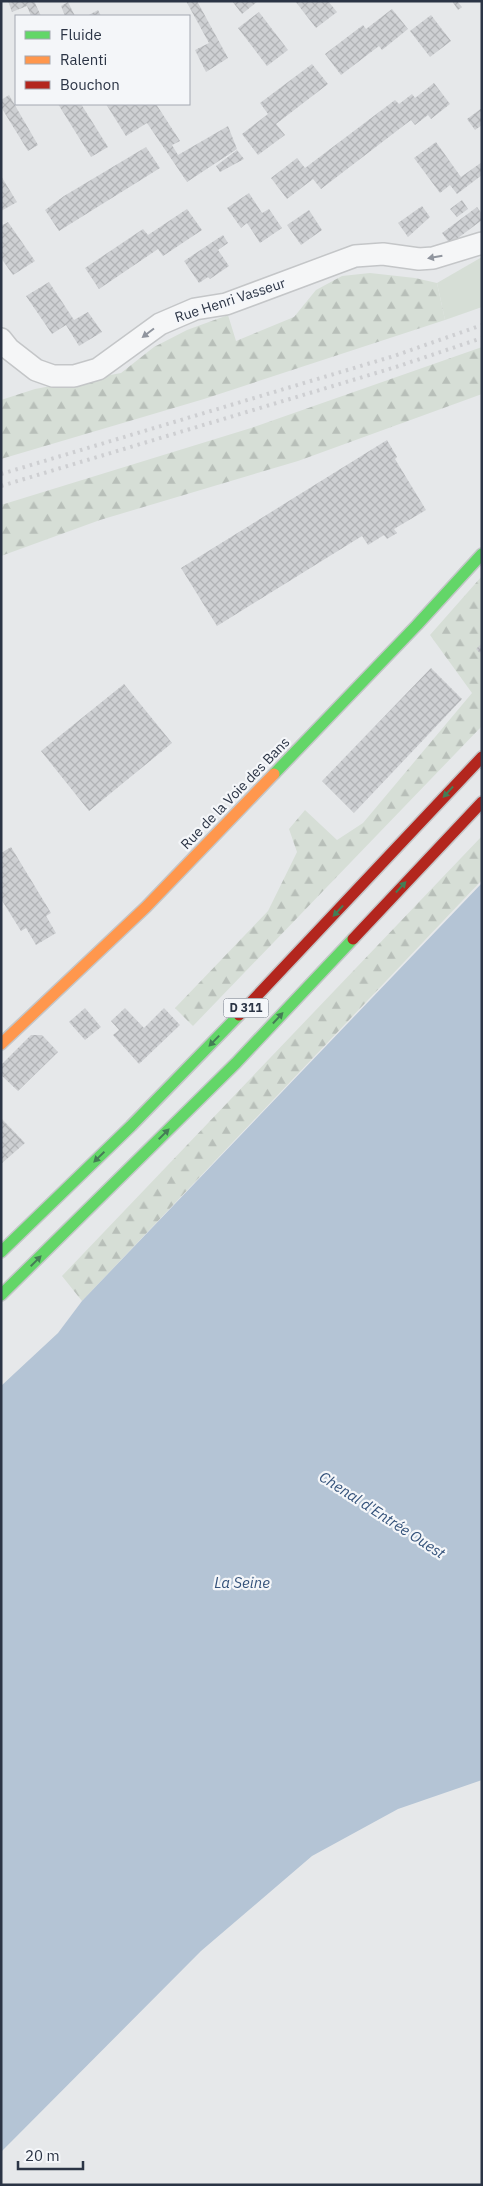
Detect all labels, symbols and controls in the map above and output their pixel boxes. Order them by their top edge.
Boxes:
legend [15,15,190,105]
text: Fluide [60,25,102,44]
text: Ralenti [60,50,107,69]
text: Bouchon [60,75,120,94]
one-way arrow [427,254,443,262]
street label: Rue Henri Vasseur [172,274,288,326]
one-way arrow [141,328,155,338]
street label: Rue de la Voie des Bans [177,733,293,853]
one-way arrow [442,786,454,798]
one-way arrow [395,882,407,894]
one-way arrow [332,905,344,917]
road number: D 311 [224,998,268,1018]
one-way arrow [272,1012,284,1024]
one-way arrow [208,1035,220,1047]
one-way arrow [158,1128,170,1140]
one-way arrow [93,1151,105,1163]
one-way arrow [30,1255,42,1267]
water label: Chenal d'Entrée Ouest [316,1467,450,1563]
water label: La Seine [214,1573,270,1592]
scale bar [18,2138,82,2170]
text: 20 m [25,2146,60,2165]

